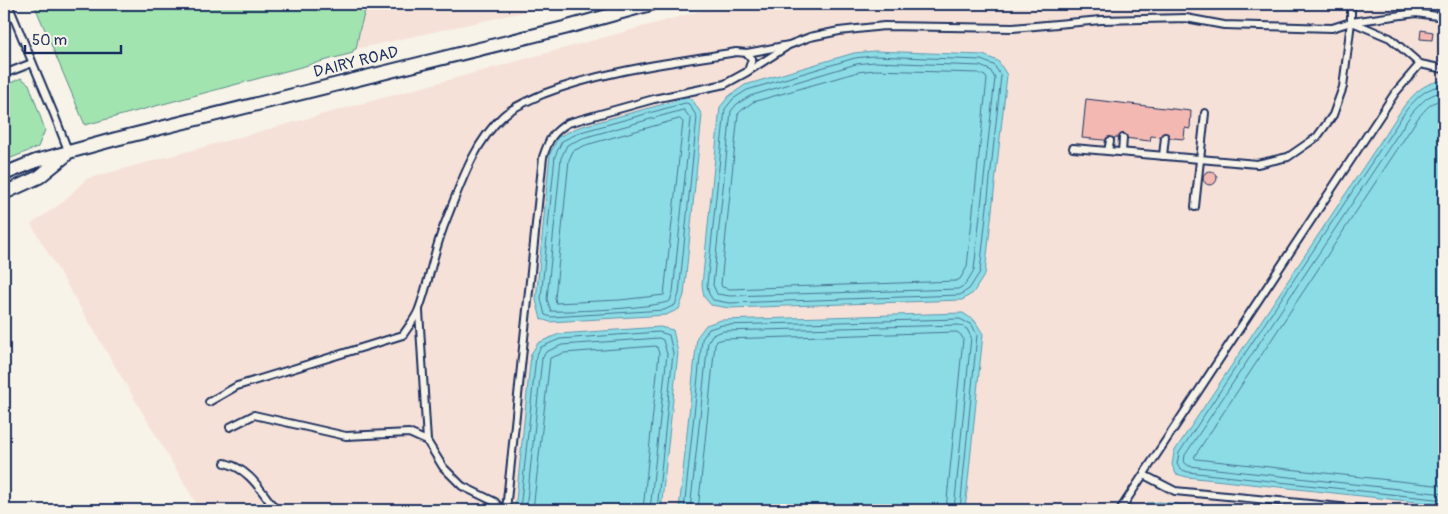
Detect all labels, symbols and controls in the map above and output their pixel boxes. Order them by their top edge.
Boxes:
scale bar [25,22,121,54]
text: 50 m [32,31,67,50]
street label: DAIRY ROAD [311,42,401,82]

